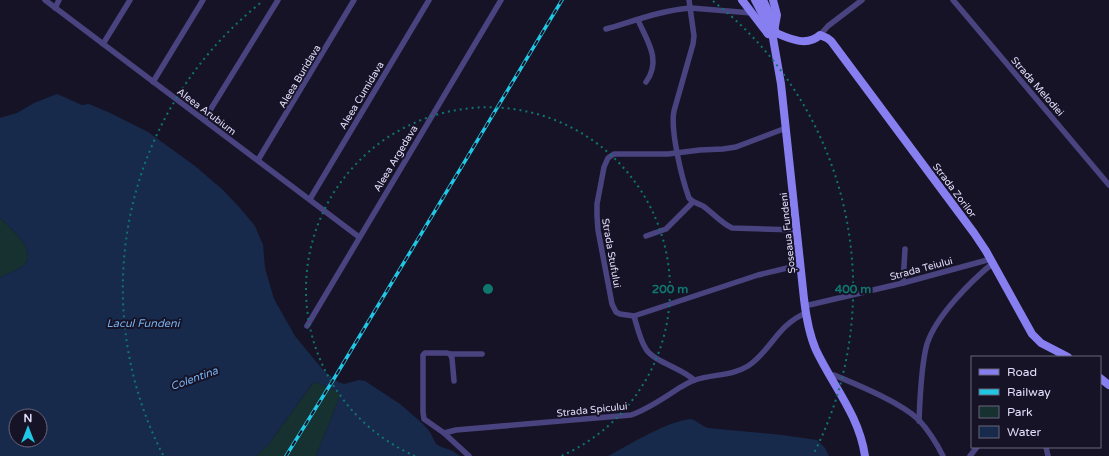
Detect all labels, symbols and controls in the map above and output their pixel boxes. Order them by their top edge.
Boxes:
street label: Aleea Buridava [276,43,323,110]
street label: Strada Melodiei [1008,55,1066,119]
street label: Aleea Cumidava [337,60,387,131]
street label: Aleea Arubium [175,86,238,138]
street label: Aleea Argedava [371,123,420,194]
street label: Strada Zorilor [930,161,979,220]
street label: Șoseaua Fundeni [778,192,798,274]
street label: Strada Stufului [599,217,623,289]
street label: Strada Teiului [889,255,954,283]
centre of rings [481,282,495,296]
text: 200 m [652,282,688,296]
text: 400 m [835,282,871,296]
water label: Lacul Fundeni [107,317,181,330]
legend [971,356,1101,448]
water label: Colentina [169,364,220,393]
text: Road [1007,365,1037,379]
text: Railway [1007,385,1051,399]
street label: Strada Spicului [556,400,628,420]
text: Park [1007,405,1033,419]
north arrow [8,408,48,448]
text: N [24,412,32,425]
text: Water [1007,425,1042,439]

